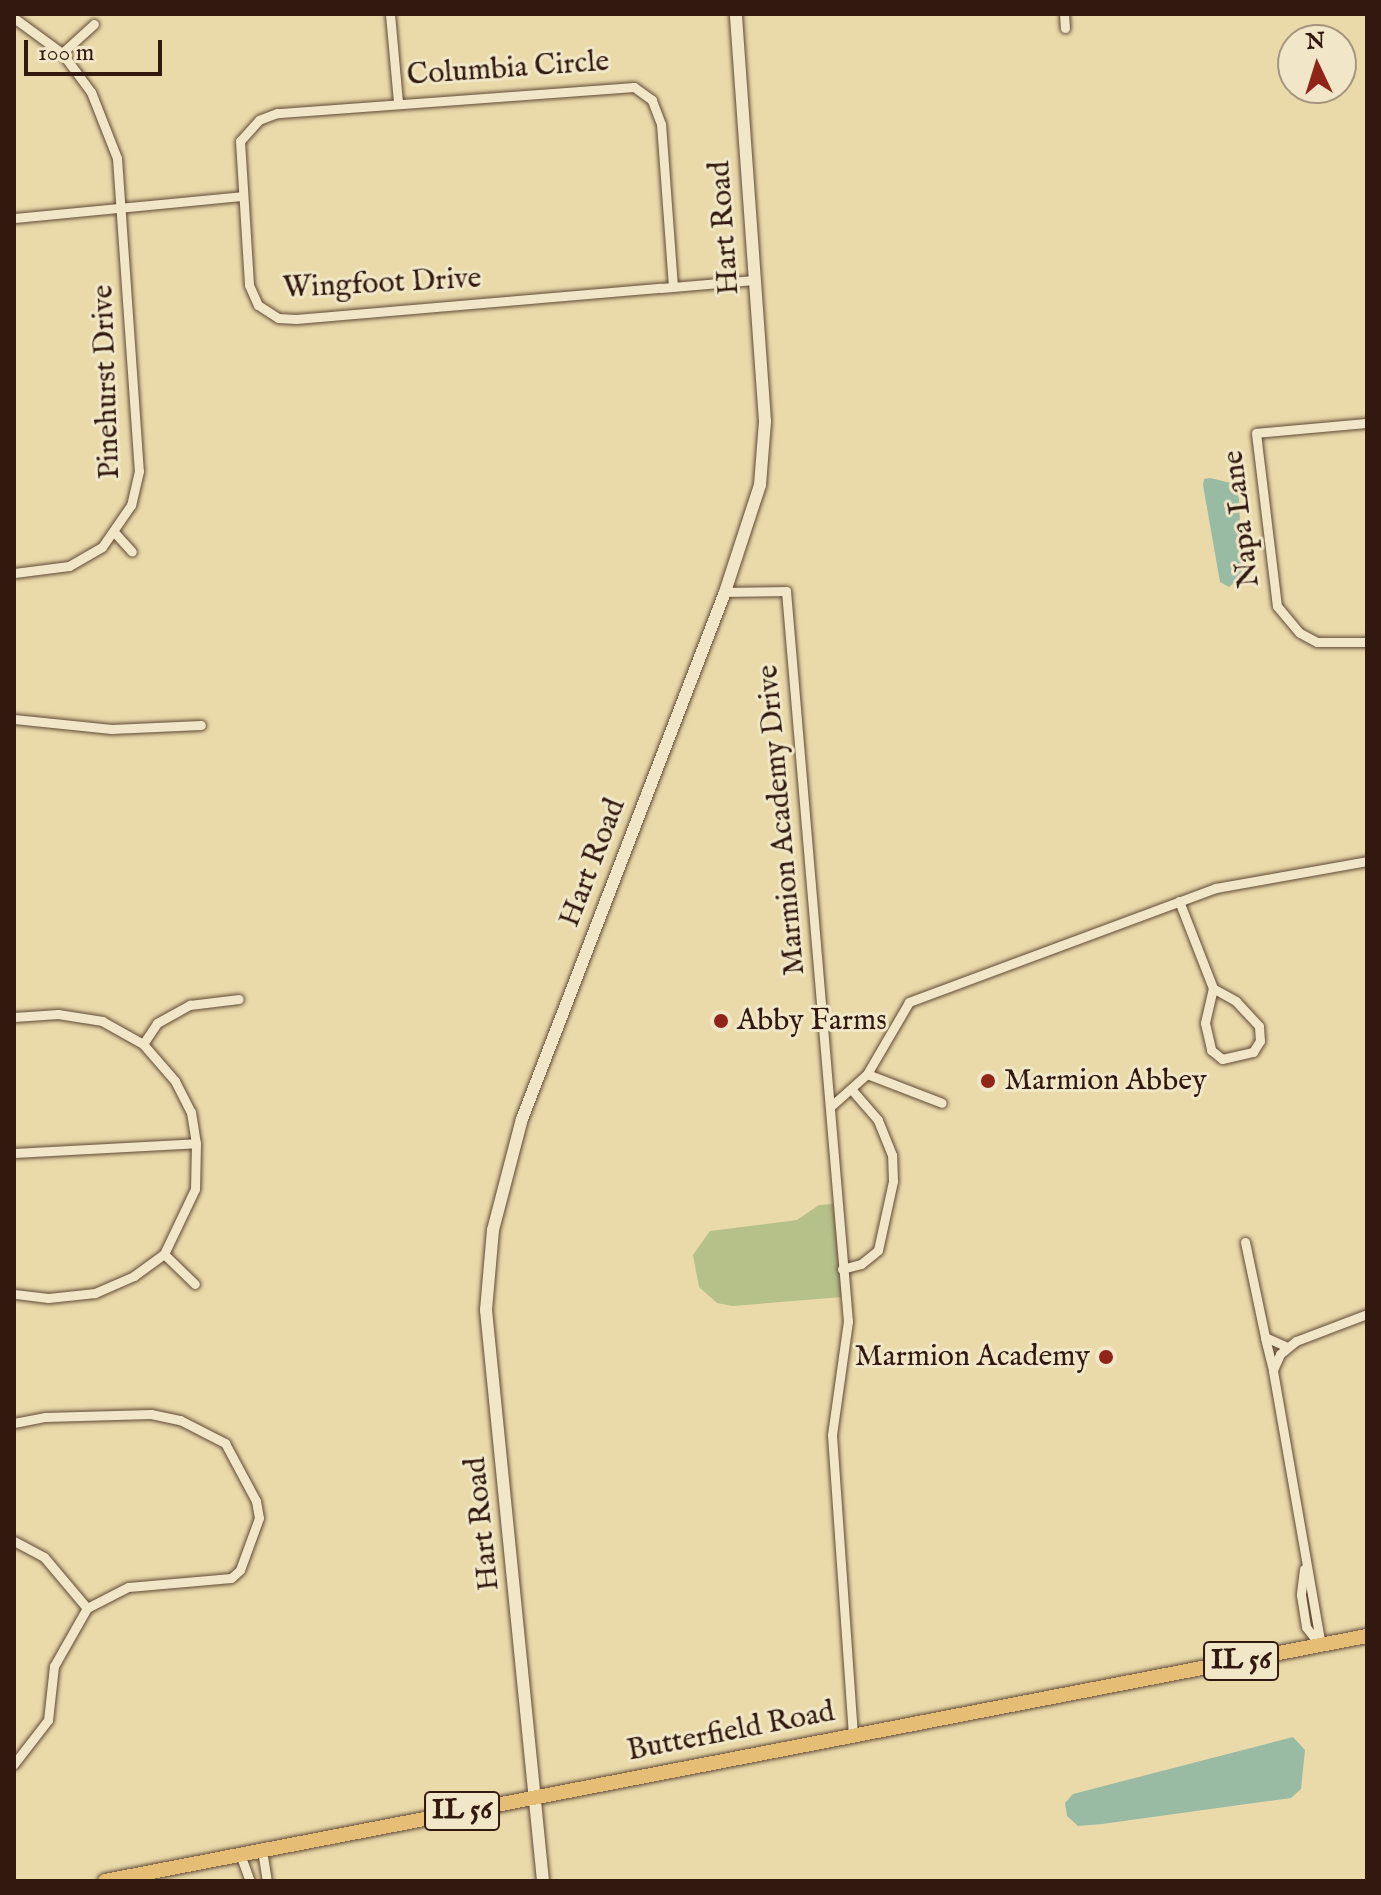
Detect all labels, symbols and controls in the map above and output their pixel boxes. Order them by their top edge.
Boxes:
scale bar [28,24,166,74]
north arrow [1277,24,1357,104]
text: N [1305,27,1326,57]
text: 100 m [38,38,94,69]
street label: Columbia Circle [406,44,610,94]
street label: Hart Road [702,160,748,296]
street label: Wingfoot Drive [282,261,482,307]
street label: Pinehurst Drive [86,284,128,480]
street label: Napa Lane [1216,448,1268,590]
street label: Marmion Academy Drive [750,663,814,977]
street label: Hart Road [552,794,634,932]
place label: Abby Farms [737,1003,887,1039]
marker: Abby Farms [712,1012,730,1030]
place label: Marmion Abbey [1004,1063,1207,1099]
marker: Marmion Abbey [979,1072,997,1090]
place label: Marmion Academy [855,1339,1090,1375]
marker: Marmion Academy [1097,1348,1115,1366]
street label: Hart Road [458,1455,508,1593]
road number: IL 56 [1203,1637,1279,1685]
street label: Butterfield Road [624,1694,838,1770]
road number: IL 56 [424,1787,500,1835]

